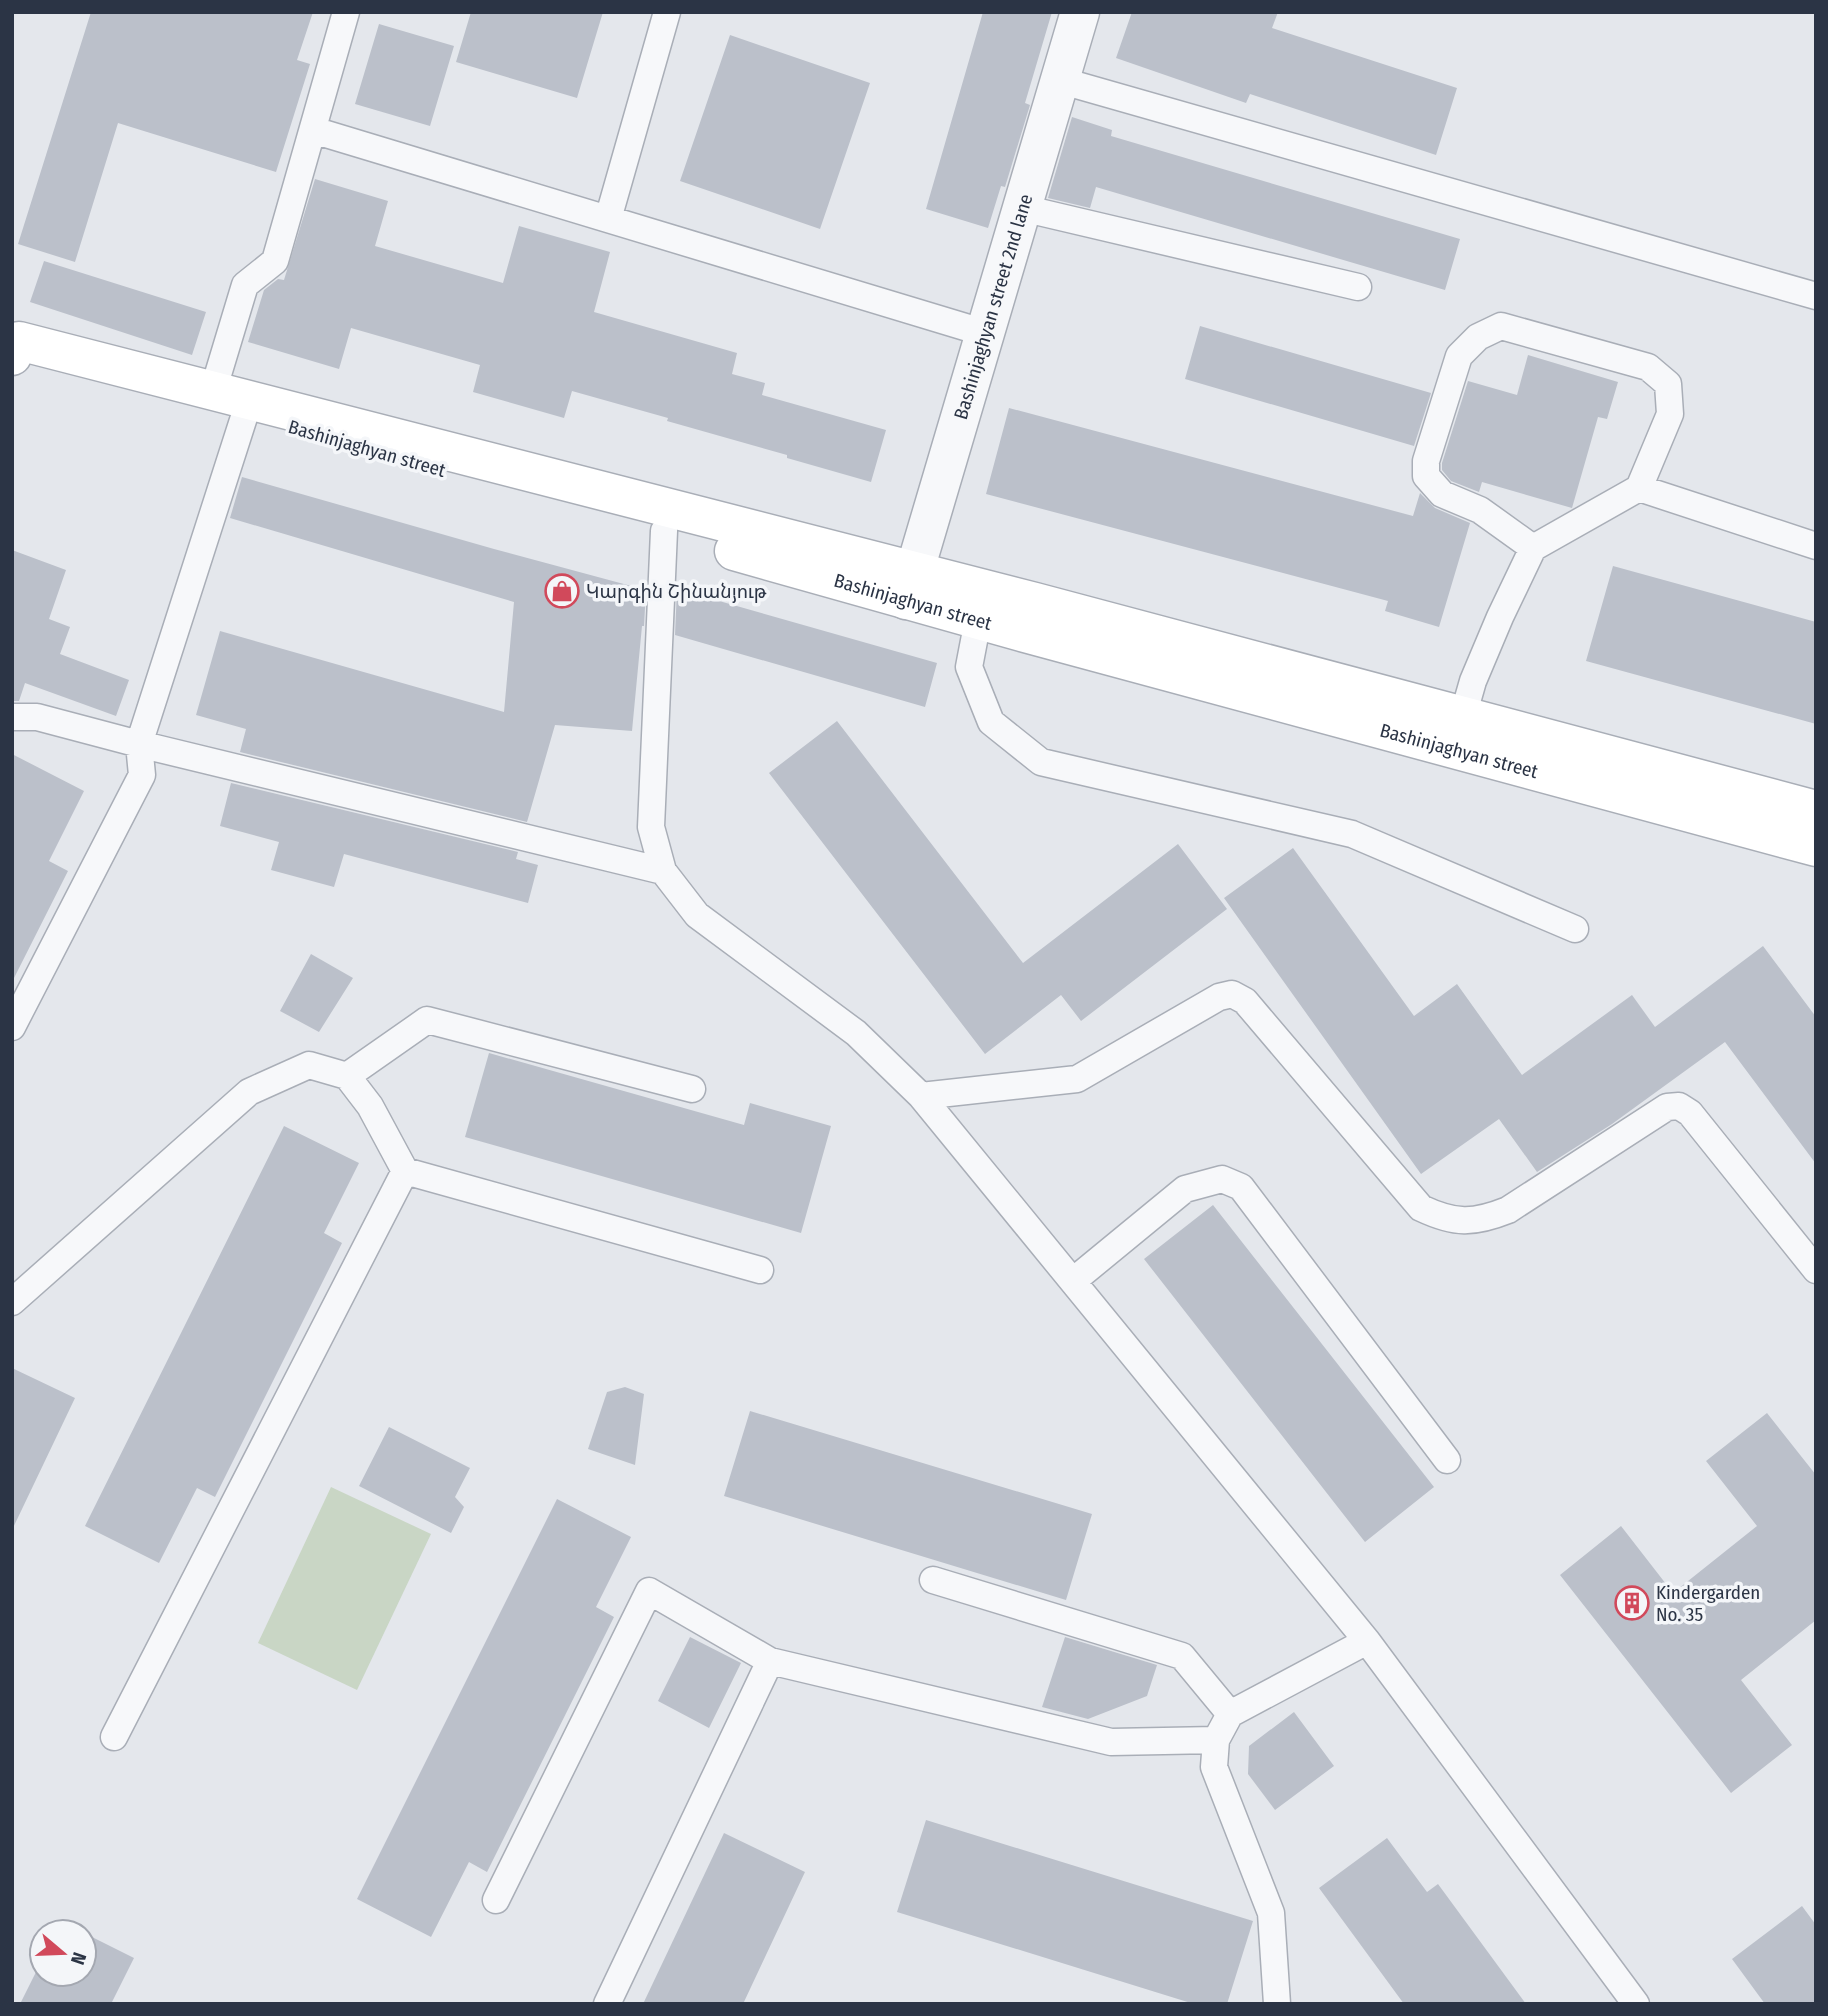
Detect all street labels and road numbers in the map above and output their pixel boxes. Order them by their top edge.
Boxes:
street label: Bashinjaghyan street 2nd lane [949,191,1038,422]
street label: Bashinjaghyan street [286,415,449,482]
street label: Bashinjaghyan street [831,569,995,635]
street label: Bashinjaghyan street [1377,719,1541,783]

